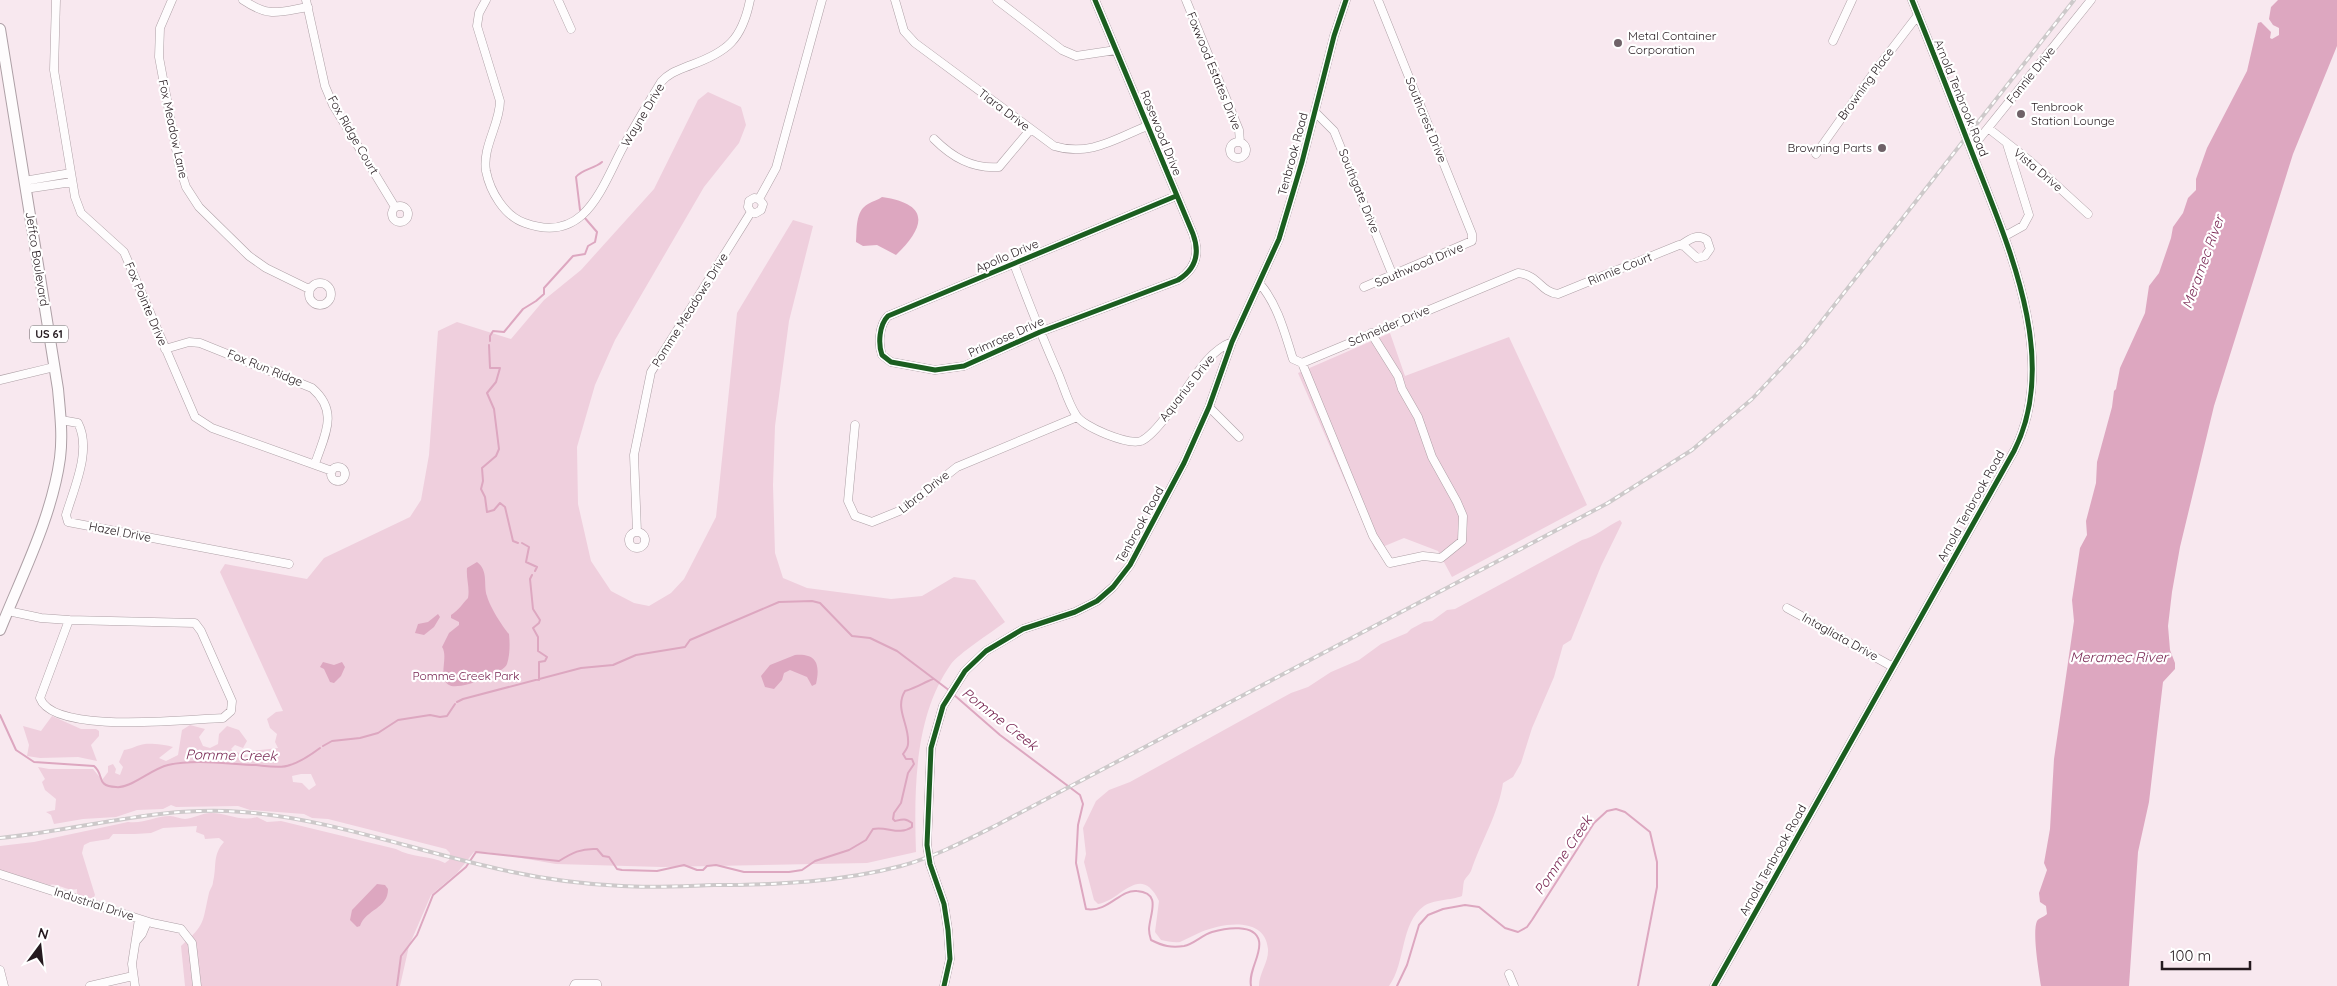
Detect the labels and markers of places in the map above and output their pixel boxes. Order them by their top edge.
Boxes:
place label: Metal Container Corporation [1628,28,1717,57]
marker: Metal Container Corporation [1612,37,1624,49]
place label: Tenbrook Station Lounge [2031,99,2115,128]
marker: Tenbrook Station Lounge [2015,108,2027,120]
place label: Browning Parts [1787,140,1872,155]
marker: Browning Parts [1876,142,1888,154]

